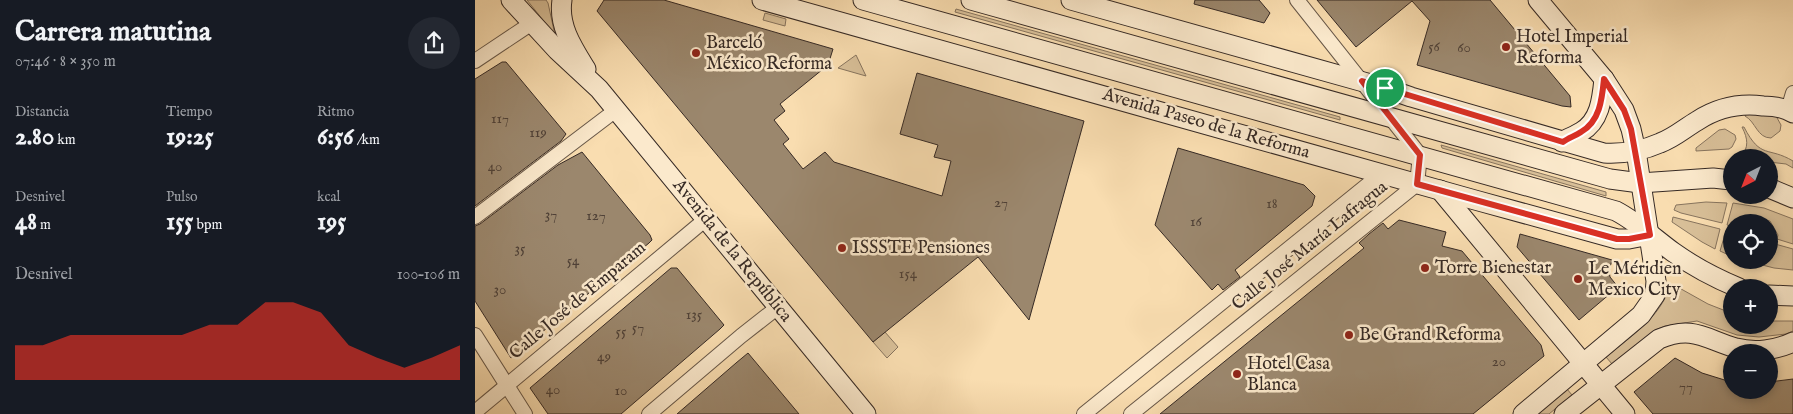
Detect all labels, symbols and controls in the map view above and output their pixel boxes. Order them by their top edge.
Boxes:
text: Carrera matutina [15,15,211,50]
button: share [408,17,460,69]
place label: Hotel Imperial Reforma [1516,26,1628,70]
place label: Barceló México Reforma [706,32,832,76]
house number: 56 [1428,37,1441,56]
house number: 60 [1457,38,1471,57]
marker: Hotel Imperial Reforma [1500,41,1512,53]
marker: Barceló México Reforma [690,47,702,59]
text: 07:46 · 8 × 350 m [15,52,116,72]
pin [1364,67,1406,109]
icon: arrive [1371,74,1399,102]
street label: Avenida Paseo de la Reforma [1099,83,1312,165]
text: Distancia [15,103,69,121]
text: Tiempo [166,103,212,121]
text: Ritmo [317,103,354,121]
house number: 117 [491,109,509,128]
text: 2.80 [15,121,54,153]
text: 19:25 [166,121,214,153]
text: 6:56 [317,121,354,153]
house number: 119 [529,123,547,142]
text: km [54,131,76,149]
text: /km [354,131,380,149]
north arrow [1723,149,1777,204]
map controls [1723,149,1778,399]
house number: 40 [488,157,502,176]
street label: Avenida de la República [667,174,797,327]
street label: Calle José María Lafragua [1227,176,1393,316]
text: Desnivel [15,188,65,206]
text: Pulso [166,188,198,206]
text: kcal [317,188,340,206]
house number: 27 [994,193,1008,212]
house number: 18 [1266,194,1278,213]
house number: 37 [545,205,557,224]
text: 48 [15,206,37,238]
text: 155 [166,206,193,238]
text: 195 [317,206,346,238]
house number: 127 [586,206,606,225]
house number: 16 [1190,212,1203,231]
button: locate [1723,214,1778,269]
text: m [37,216,51,234]
text: bpm [193,216,222,234]
street label: Calle José de Emparam [505,237,651,365]
place label: ISSSTE Pensiones [852,237,990,260]
house number: 35 [514,239,526,258]
marker: ISSSTE Pensiones [836,242,848,254]
house number: 54 [567,251,580,270]
place label: Torre Bienestar [1435,257,1552,280]
place label: Le Méridien Mexico City [1588,258,1682,302]
marker: Torre Bienestar [1419,262,1431,274]
house number: 154 [899,264,918,283]
text: Desnivel [15,265,72,285]
text: 100–106 m [397,265,460,285]
marker: Le Méridien Mexico City [1572,273,1584,285]
button: + [1723,279,1778,334]
house number: 30 [494,280,506,299]
house number: 135 [686,305,703,324]
house number: 57 [632,318,644,337]
house number: 55 [616,322,627,341]
place label: Be Grand Reforma [1359,324,1501,347]
marker: Be Grand Reforma [1343,329,1355,341]
button: − [1723,344,1778,399]
house number: 49 [597,347,611,366]
house number: 20 [1492,352,1506,371]
place label: Hotel Casa Blanca [1247,353,1330,397]
marker: Hotel Casa Blanca [1231,368,1243,380]
house number: 77 [1679,377,1693,396]
house number: 40 [546,380,560,399]
house number: 10 [615,381,627,400]

